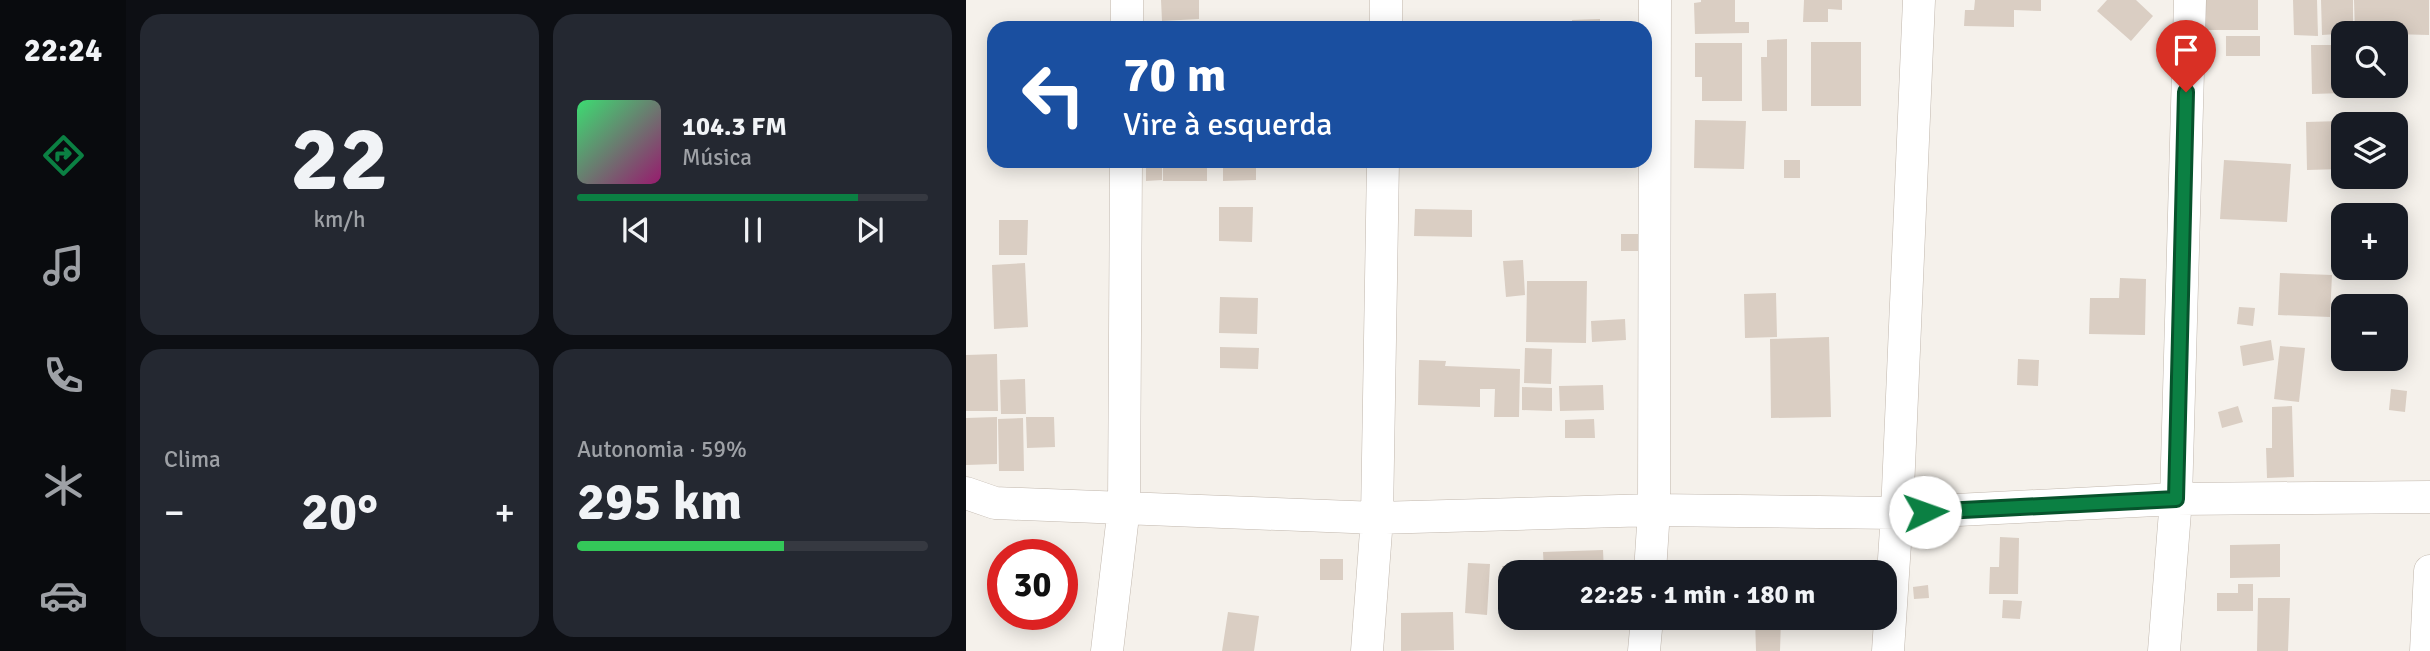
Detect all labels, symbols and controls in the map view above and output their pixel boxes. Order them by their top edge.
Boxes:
pin [2156,20,2216,92]
map controls [2331,21,2408,371]
button: search [2331,21,2408,98]
text: 22:24 [24,31,102,70]
icon: arrive [2167,31,2205,69]
text: 70 m [1123,45,1226,105]
icon: left [1008,49,1099,140]
text: 22 [290,103,389,216]
text: Vire à esquerda [1123,105,1333,144]
text: 104.3 FM [682,111,787,143]
button: layers [2331,112,2408,189]
icon: directions [39,131,88,180]
text: Música [682,143,752,172]
button: + [2331,203,2408,280]
text: km/h [313,205,366,234]
icon: previous [617,211,655,249]
icon: pause [734,211,772,249]
icon: next [851,211,889,249]
icon: music [39,241,88,290]
button: − [2331,294,2408,371]
icon: phone [39,351,88,400]
text: Autonomia · 59% [577,435,747,464]
text: Clima [164,445,221,474]
icon: climate [39,461,88,510]
text: 295 km [577,470,742,534]
position arrow [1888,475,1962,549]
text: 20° [301,480,378,544]
text: − [164,489,185,536]
text: + [494,489,515,536]
speed limit sign: 30 [987,539,1078,630]
icon: car [39,571,88,620]
text: 22:25 · 1 min · 180 m [1580,579,1815,611]

